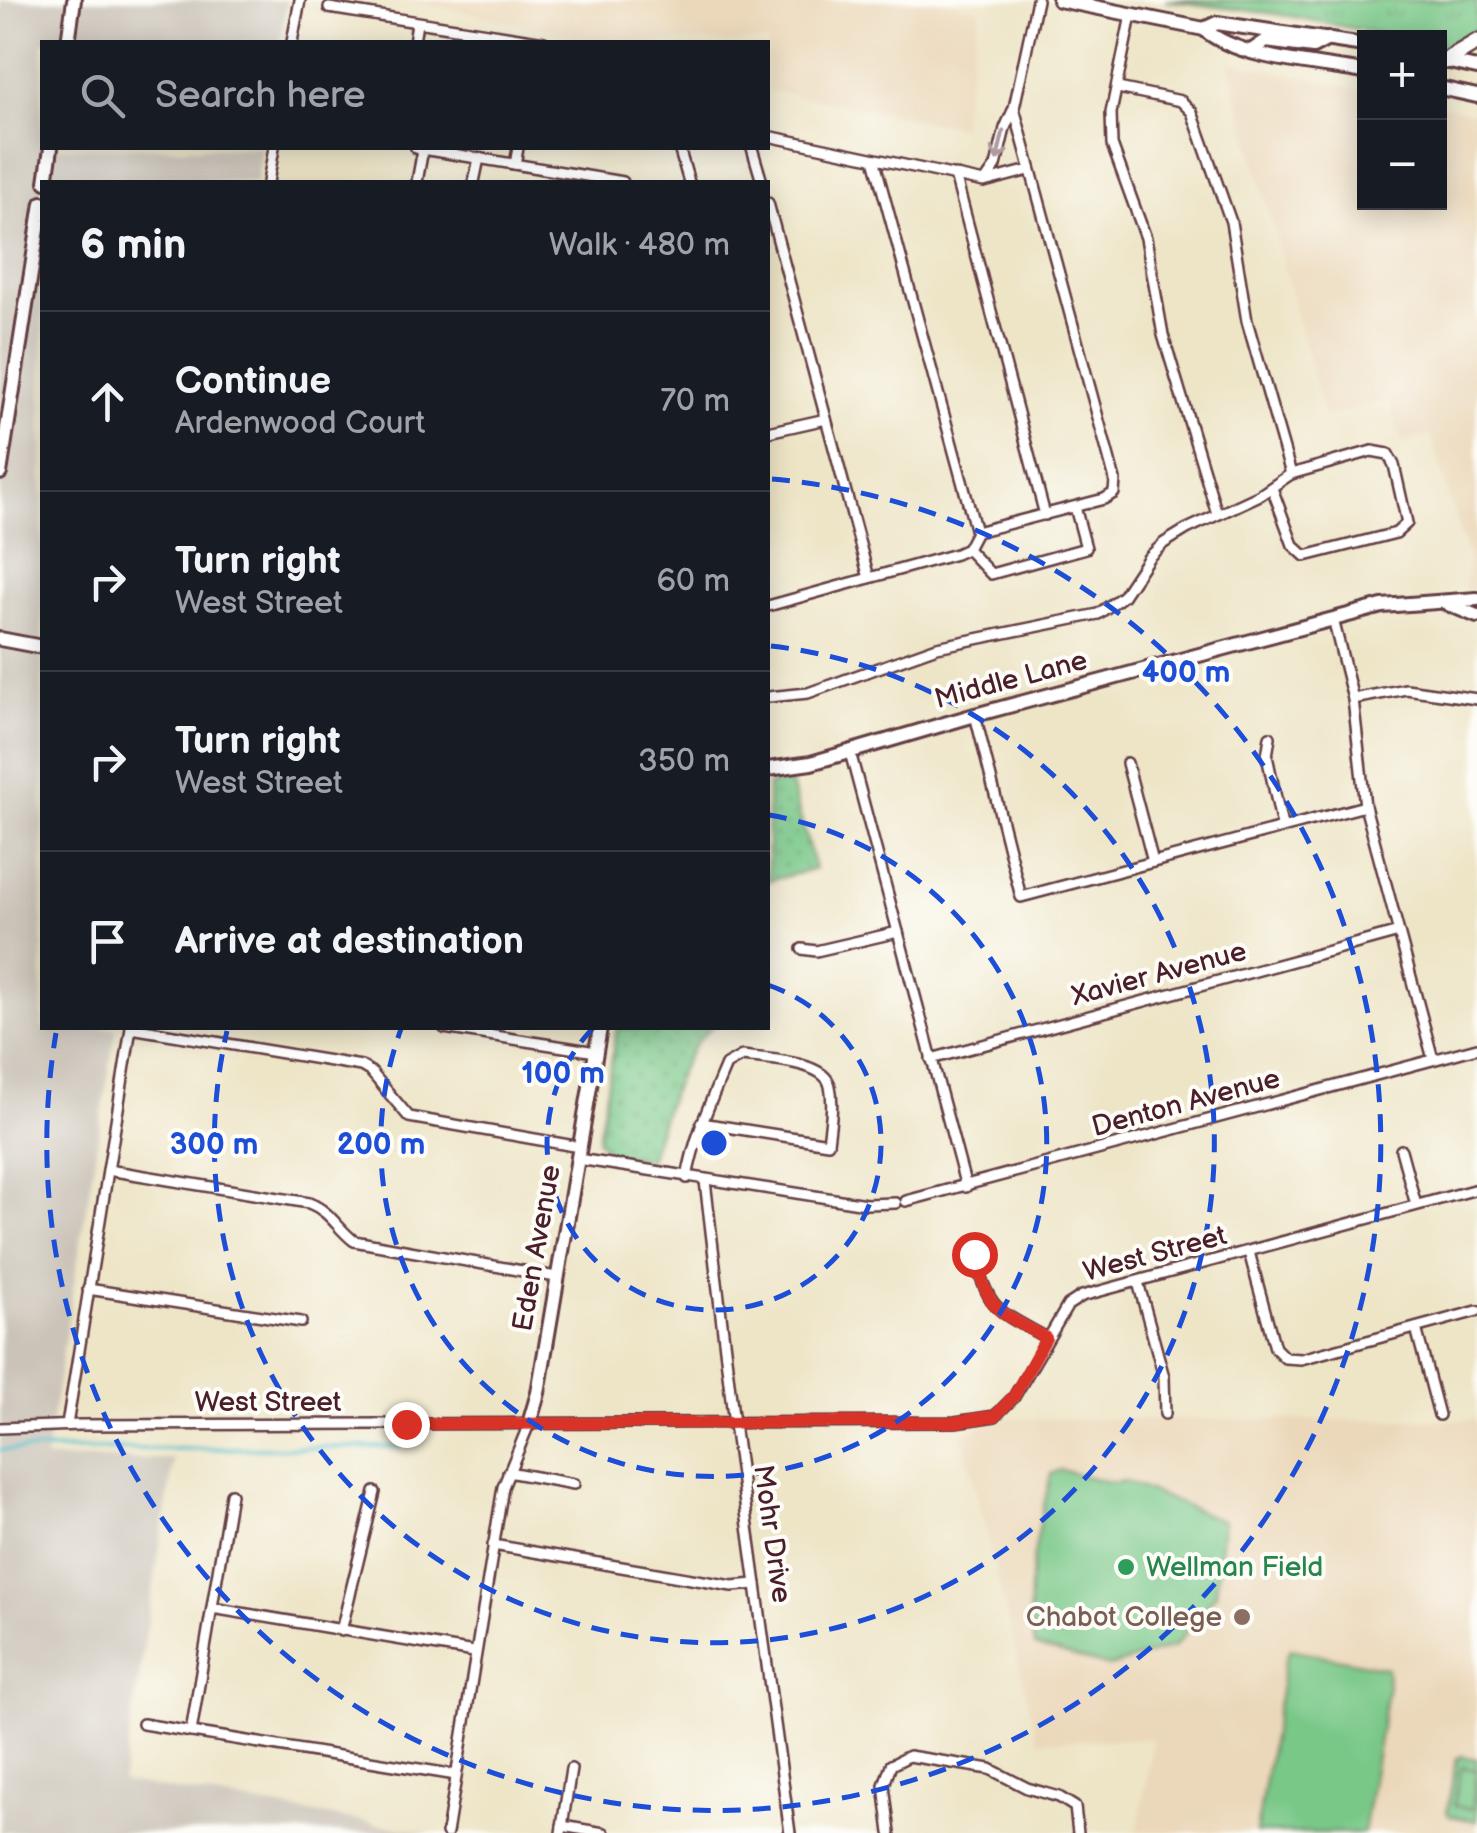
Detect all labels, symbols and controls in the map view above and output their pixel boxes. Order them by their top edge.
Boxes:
map controls [1357,30,1447,210]
button: + [1357,30,1447,120]
search box [40,40,770,150]
icon: search [75,68,130,123]
text: Search here [155,73,366,118]
button: − [1357,120,1447,210]
one-way arrow [990,129,1009,161]
text: 6 min [80,220,186,271]
text: Walk · 480 m [549,226,730,265]
text: Continue [175,359,331,404]
icon: ahead [80,374,135,429]
text: 70 m [660,382,730,421]
text: Ardenwood Court [175,404,425,443]
text: Turn right [175,539,340,584]
icon: right [80,554,135,609]
text: 60 m [657,562,730,601]
text: West Street [175,584,343,623]
street label: Middle Lane [931,644,1091,716]
text: 400 m [1142,655,1230,691]
text: Turn right [175,719,340,764]
icon: right [80,734,135,789]
text: 350 m [638,742,730,781]
text: West Street [175,764,343,803]
icon: arrive [80,914,135,969]
text: Arrive at destination [175,919,524,964]
street label: Xavier Avenue [1067,935,1250,1013]
text: 100 m [521,1056,605,1092]
street label: Denton Avenue [1088,1062,1284,1144]
centre of rings [696,1125,732,1161]
text: 300 m [170,1127,258,1163]
text: 200 m [337,1127,425,1163]
street label: Eden Avenue [506,1162,568,1334]
street label: West Street [1080,1219,1231,1289]
route start [952,1232,998,1278]
street label: West Street [195,1386,342,1419]
route end [384,1402,430,1448]
street label: Mohr Drive [746,1463,798,1605]
place label: Wellman Field [1146,1551,1323,1584]
marker: Wellman Field [1115,1556,1137,1578]
place label: Chabot College [1026,1601,1222,1634]
marker: Chabot College [1231,1606,1253,1628]

